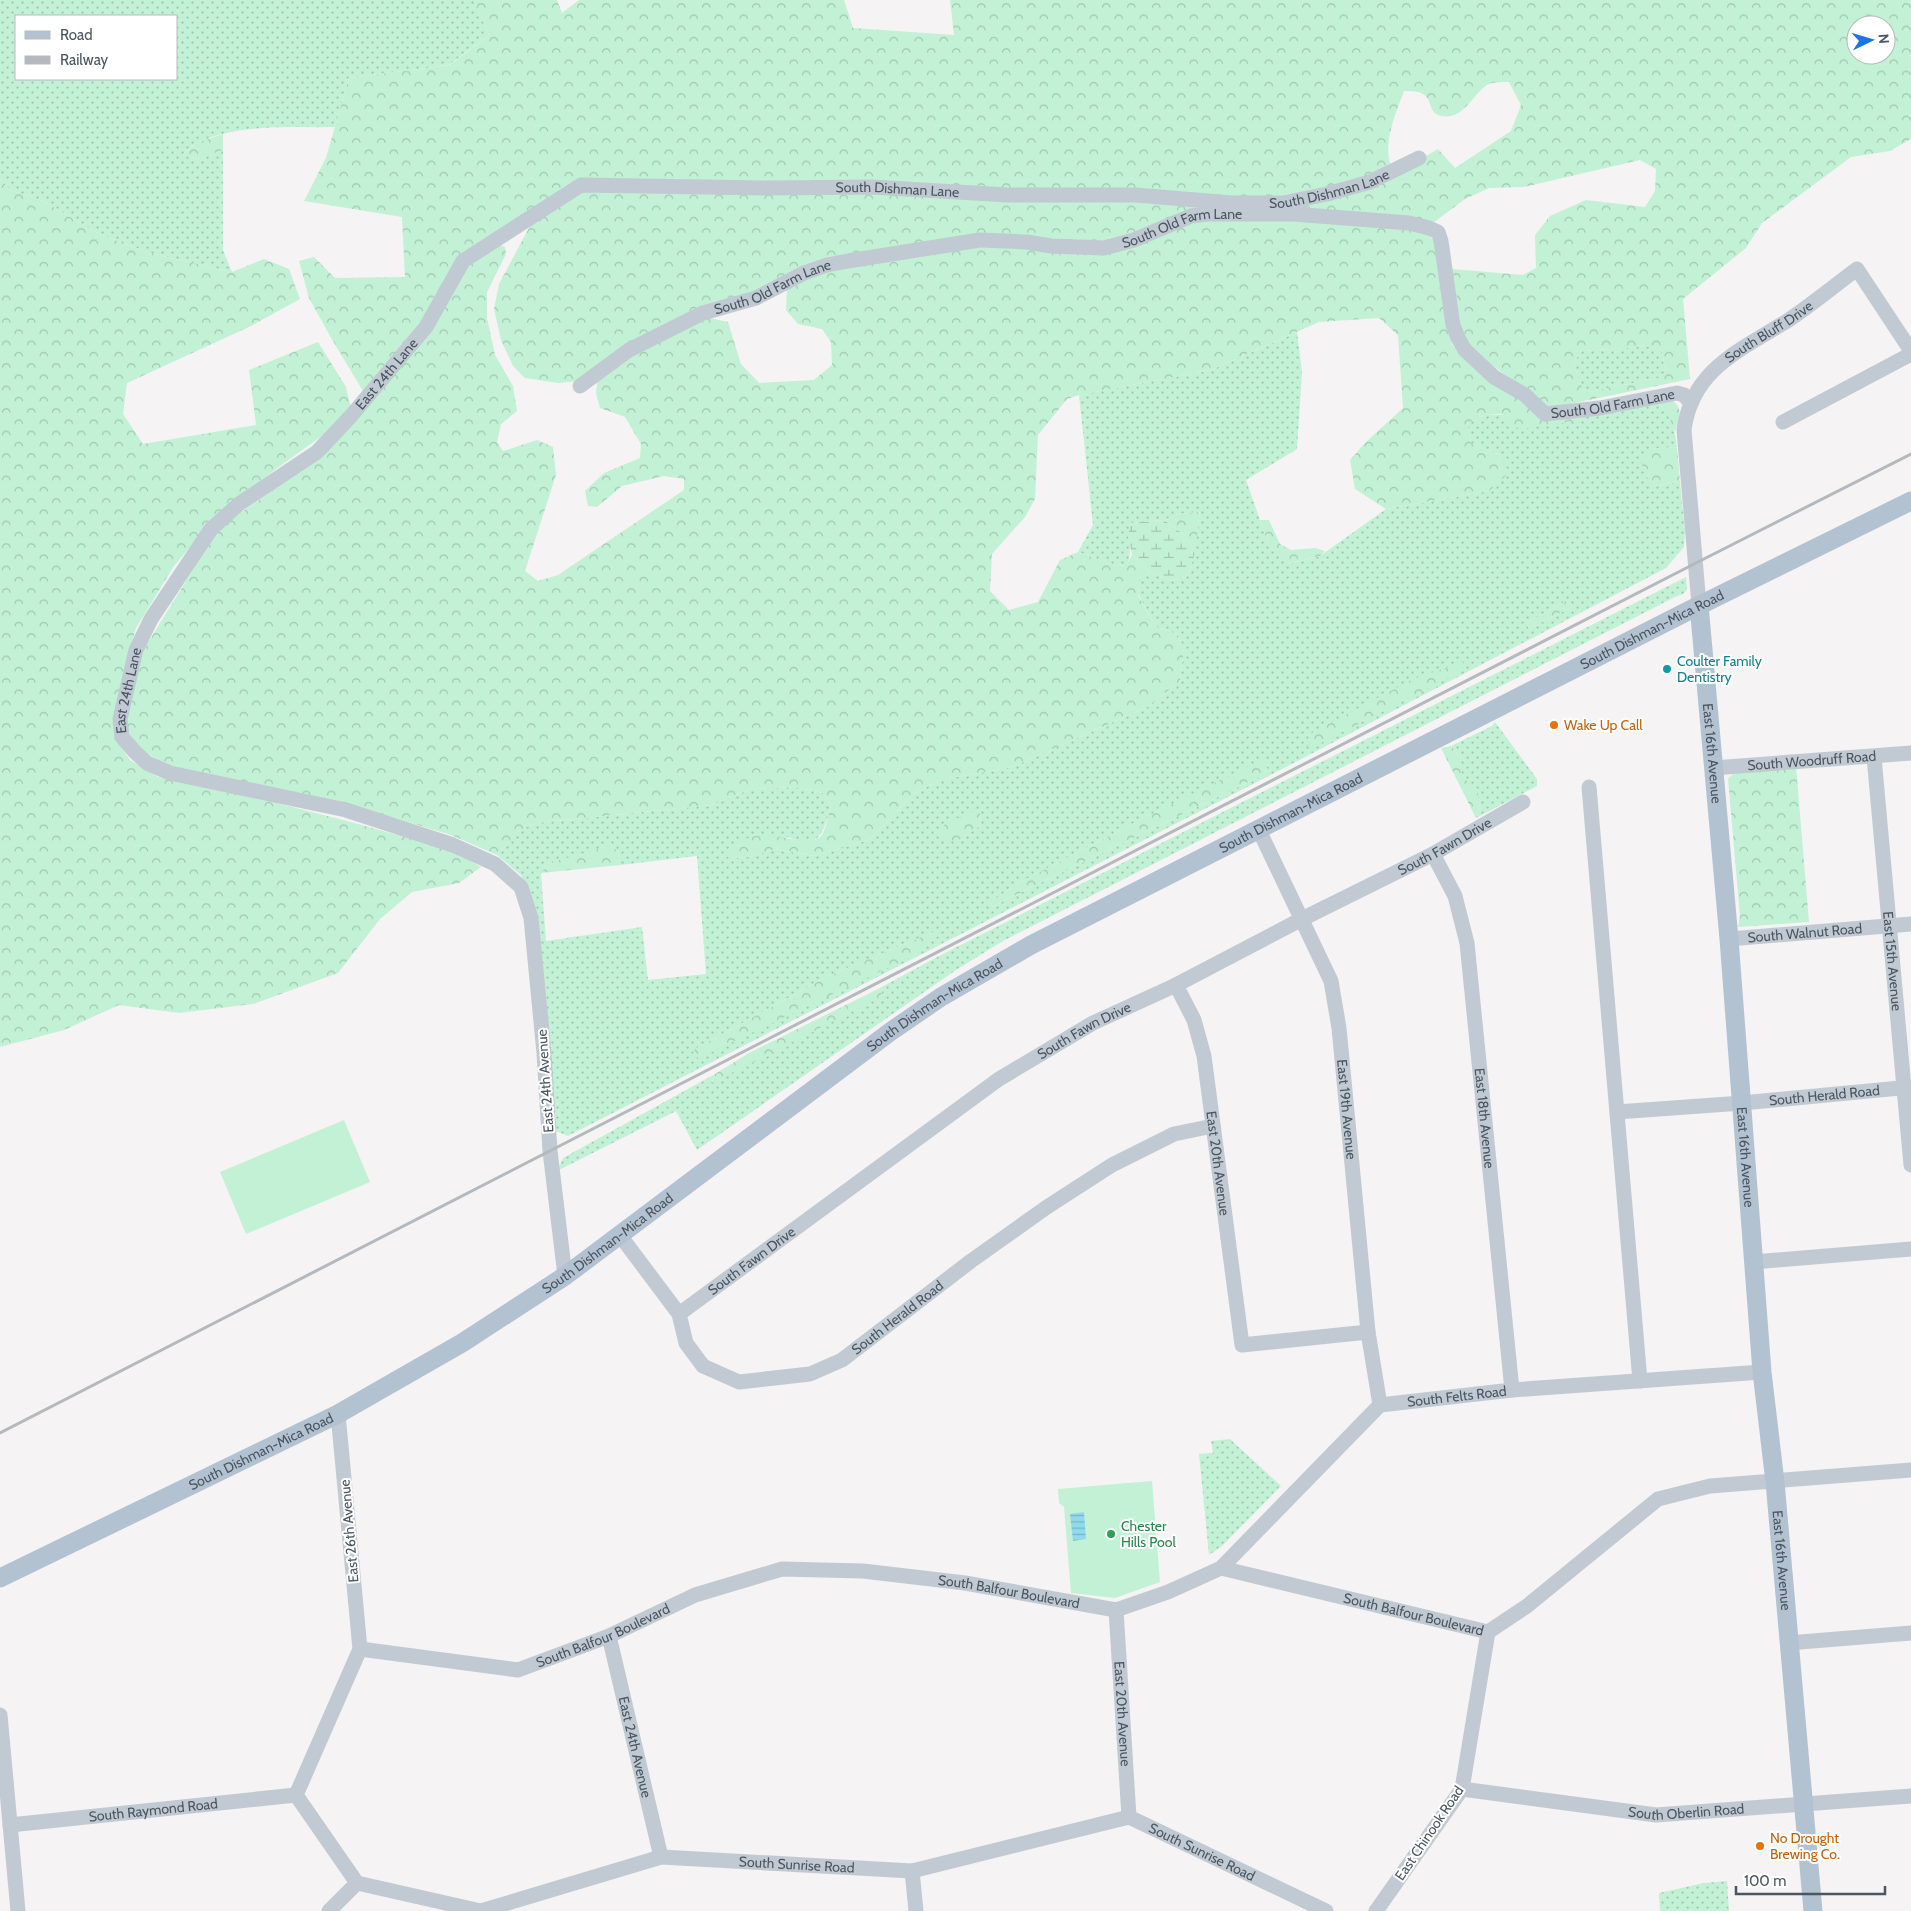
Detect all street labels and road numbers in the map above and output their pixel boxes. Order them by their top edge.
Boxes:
street label: South Dishman Lane [1269,165,1392,212]
street label: South Dishman Lane [835,178,960,201]
street label: South Old Farm Lane [1120,205,1242,252]
street label: South Old Farm Lane [712,255,832,318]
street label: South Bluff Drive [1721,297,1817,367]
street label: East 24th Lane [351,335,422,413]
street label: South Old Farm Lane [1550,385,1676,422]
street label: South Dishman-Mica Road [1577,586,1727,673]
street label: East 24th Lane [111,646,145,735]
street label: East 16th Avenue [1699,703,1726,804]
street label: South Woodruff Road [1747,747,1877,774]
street label: South Dishman-Mica Road [1216,769,1366,857]
street label: South Fawn Drive [1395,813,1495,879]
street label: East 15th Avenue [1879,910,1906,1012]
street label: South Walnut Road [1747,919,1863,946]
street label: South Dishman-Mica Road [863,954,1006,1056]
street label: South Fawn Drive [1034,998,1134,1063]
street label: East 24th Avenue [532,1029,558,1133]
street label: East 19th Avenue [1333,1059,1361,1160]
street label: East 18th Avenue [1471,1067,1499,1169]
street label: South Herald Road [1768,1081,1881,1109]
street label: East 16th Avenue [1733,1106,1758,1208]
street label: East 20th Avenue [1202,1110,1234,1217]
street label: South Dishman-Mica Road [538,1189,677,1298]
street label: South Fawn Drive [704,1223,799,1299]
street label: South Herald Road [848,1277,947,1359]
street label: South Felts Road [1406,1382,1507,1411]
street label: South Dishman-Mica Road [186,1409,336,1494]
street label: East 26th Avenue [336,1479,362,1583]
street label: East 16th Avenue [1769,1509,1795,1611]
street label: South Balfour Boulevard [937,1571,1081,1612]
street label: South Balfour Boulevard [1342,1589,1486,1640]
street label: South Balfour Boulevard [533,1599,673,1671]
street label: East 20th Avenue [1110,1661,1135,1767]
street label: East 24th Avenue [614,1695,656,1799]
street label: East Chinook Road [1391,1782,1467,1884]
street label: South Raymond Road [88,1794,219,1826]
street label: South Oberlin Road [1627,1799,1745,1824]
street label: South Sunrise Road [1146,1819,1258,1885]
street label: South Sunrise Road [738,1852,855,1877]

